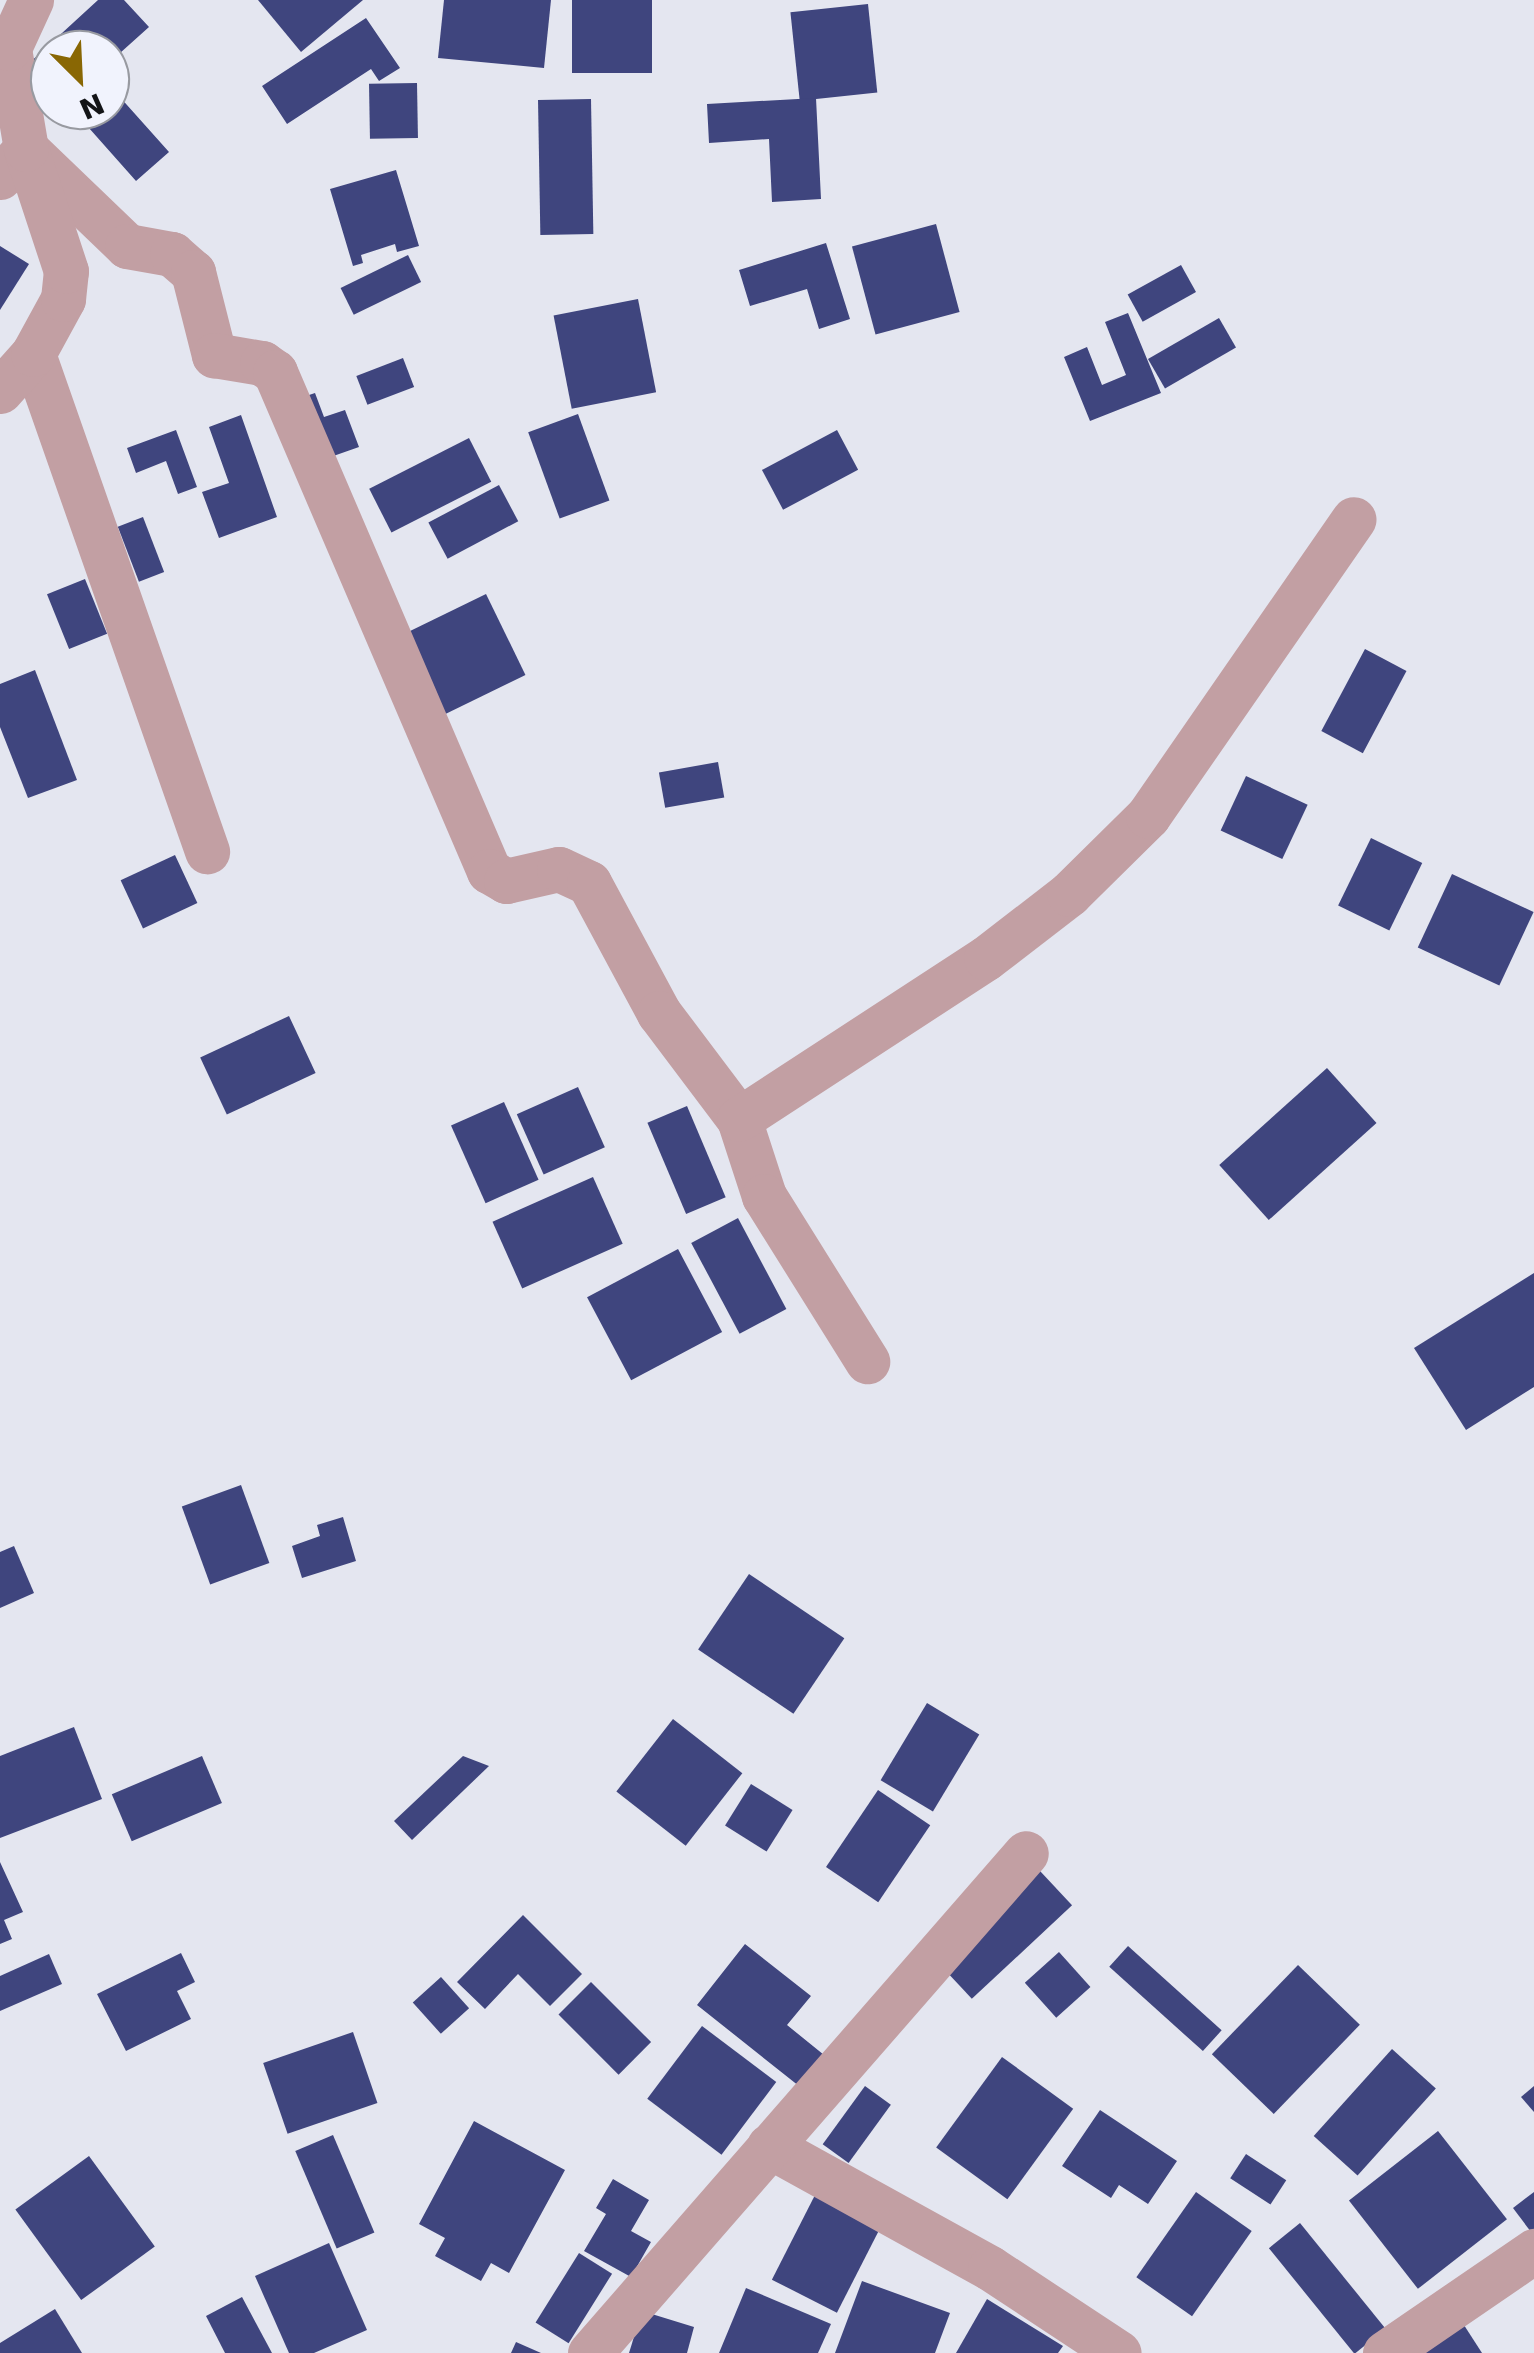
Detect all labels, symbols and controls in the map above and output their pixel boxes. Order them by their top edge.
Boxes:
north arrow [30,30,130,130]
text: N [74,86,109,126]

